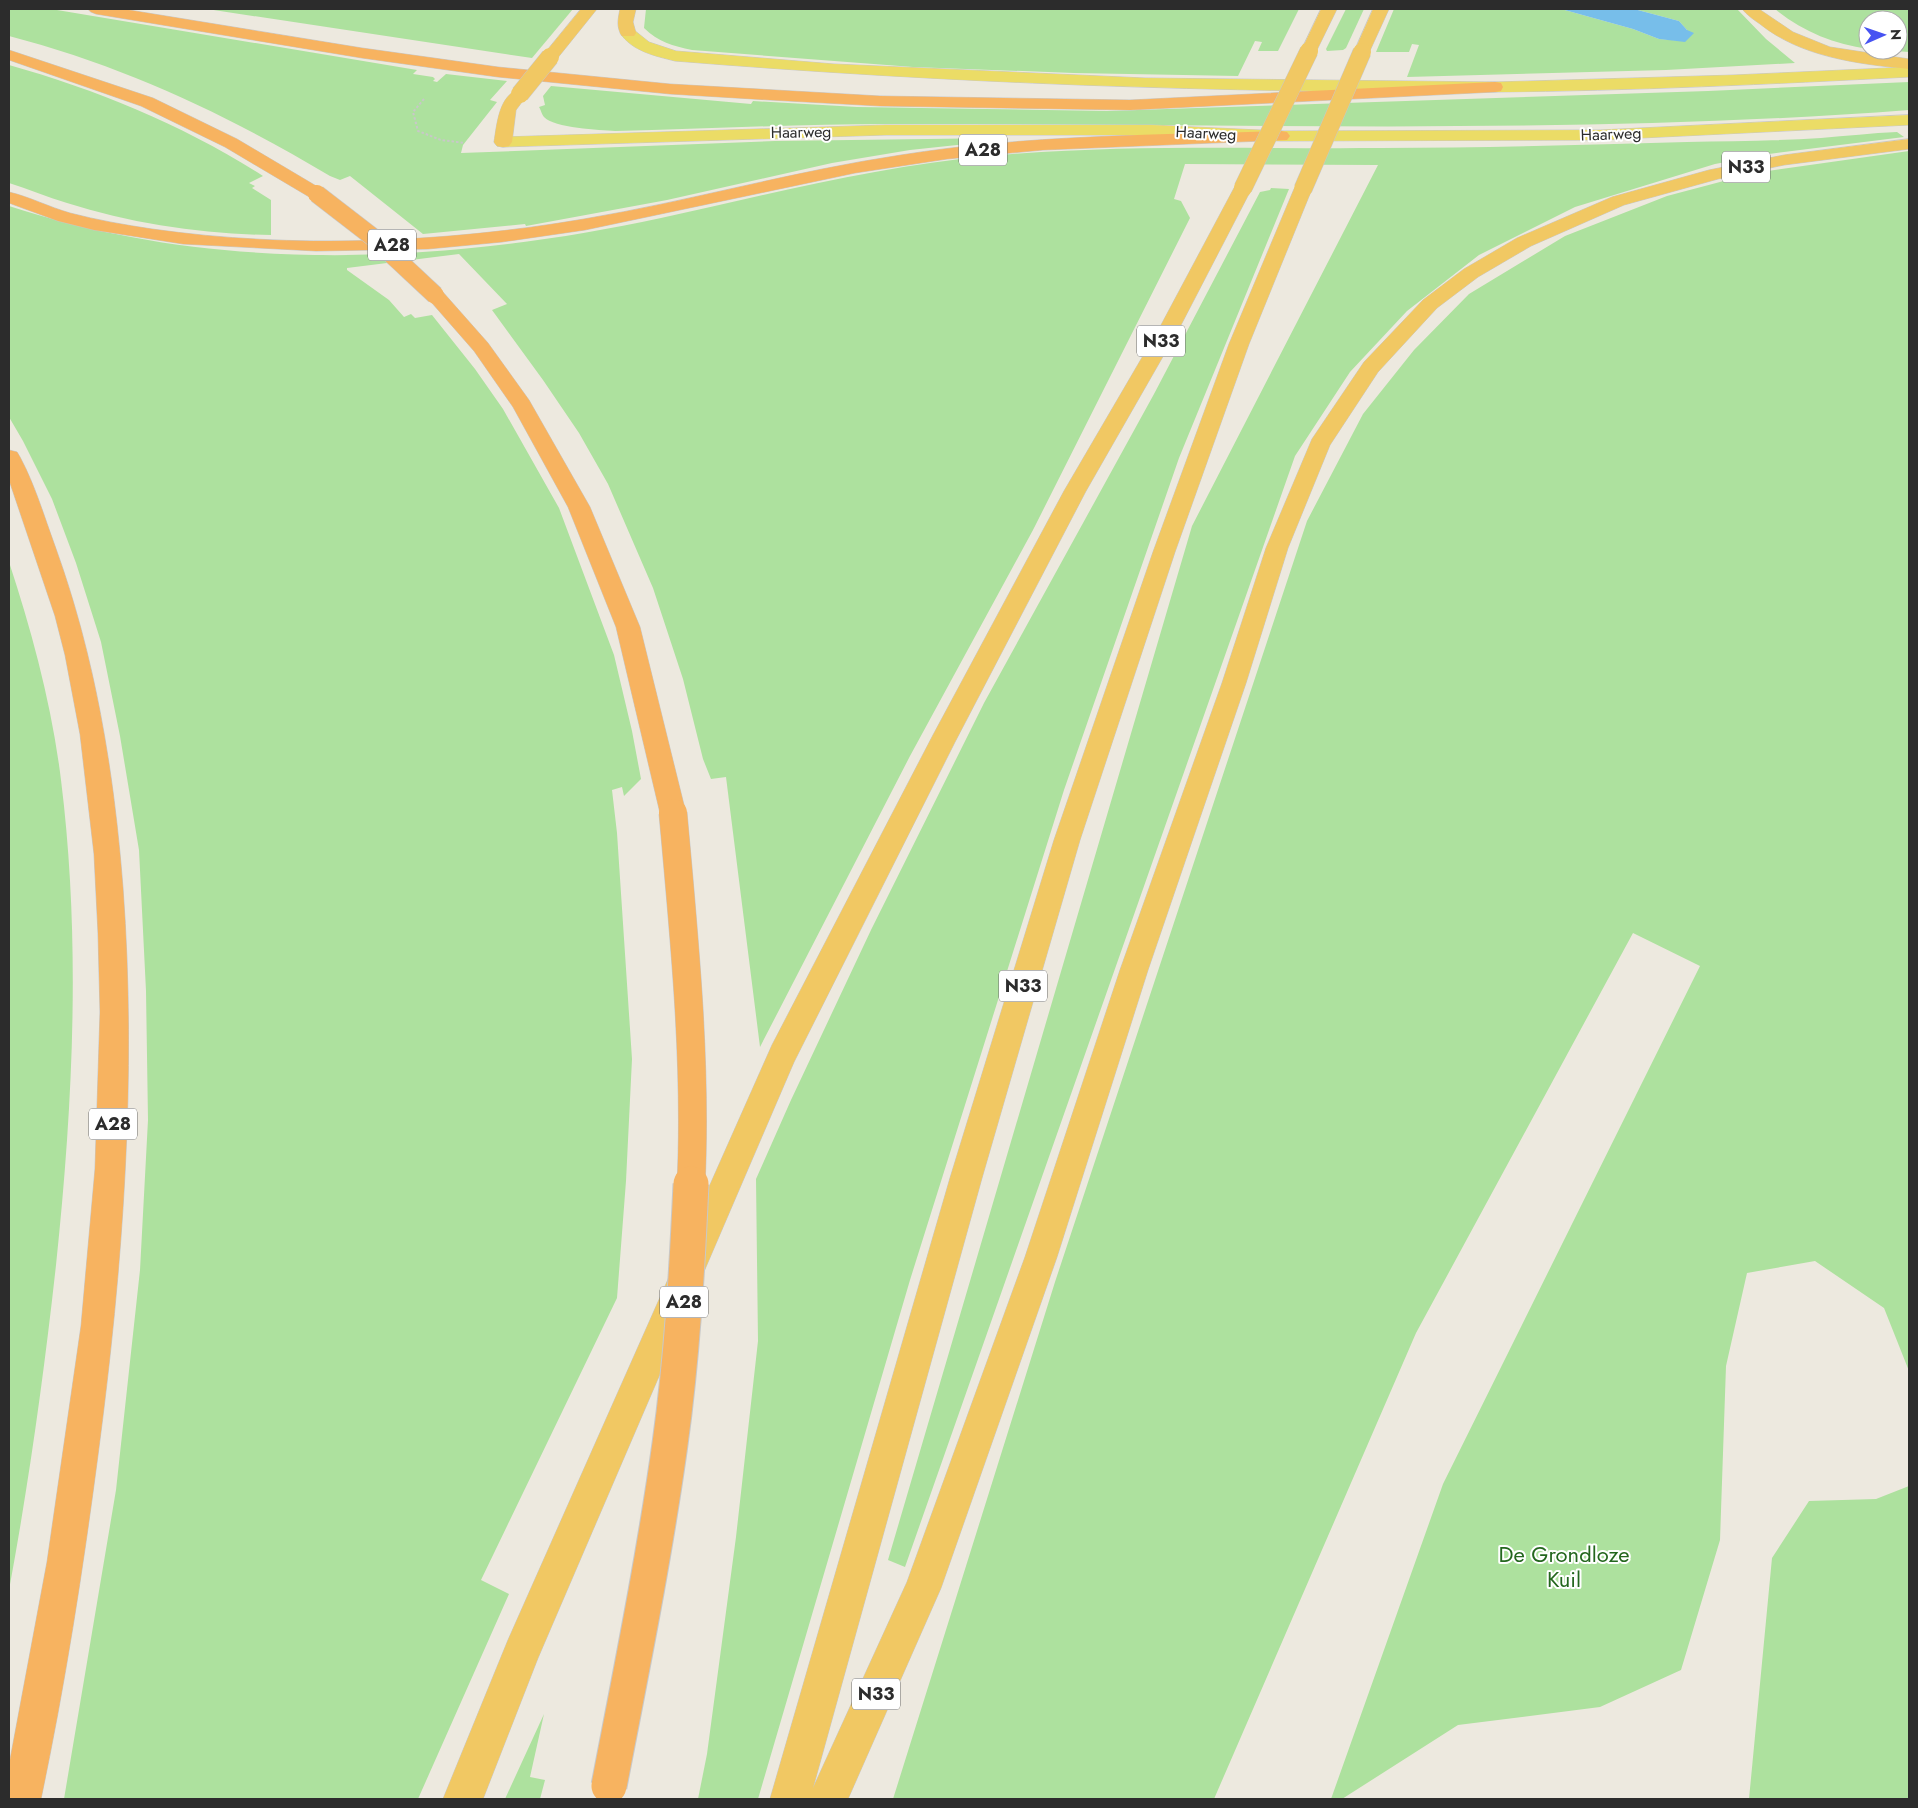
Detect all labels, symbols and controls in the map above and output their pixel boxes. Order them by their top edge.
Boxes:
north arrow [1858,10,1908,60]
text: N [1886,29,1906,40]
street label: Haarweg [770,120,832,144]
street label: Haarweg [1175,120,1237,146]
street label: Haarweg [1580,121,1642,147]
road number: A28 [959,134,1007,166]
road number: N33 [1722,152,1770,182]
road number: A28 [368,230,416,260]
road number: N33 [1137,326,1185,356]
road number: N33 [999,970,1047,1001]
road number: A28 [89,1108,137,1140]
road number: A28 [660,1286,708,1318]
park label: De Grondloze Kuil [1498,1538,1630,1595]
road number: N33 [852,1678,900,1710]

